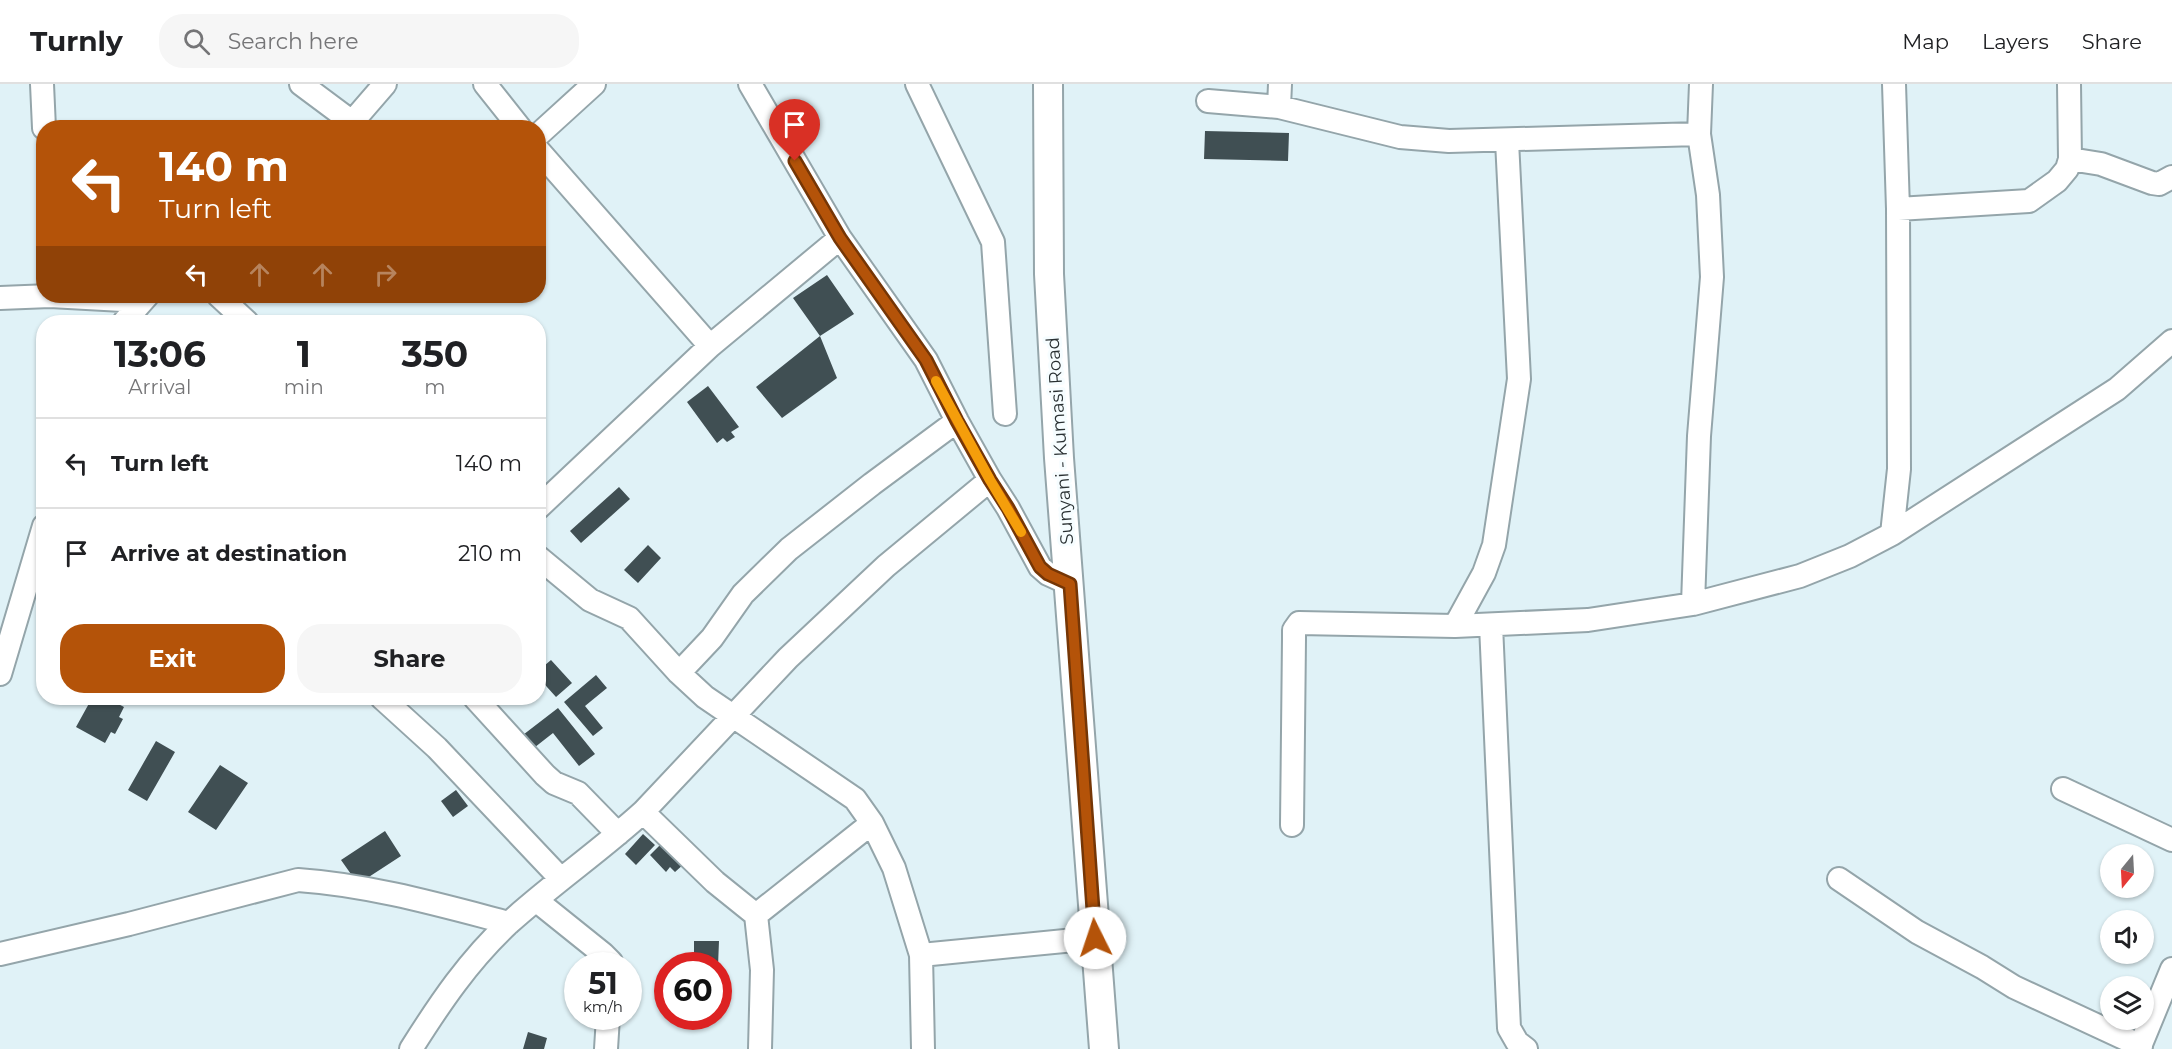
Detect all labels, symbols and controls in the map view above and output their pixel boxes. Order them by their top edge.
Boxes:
search box [159,14,579,68]
text: Turnly [30,24,123,58]
icon: search [180,25,213,58]
text: Search here [228,28,359,55]
text: Map [1902,29,1949,54]
text: Layers [1982,29,2049,54]
text: Share [2082,29,2142,54]
pin [769,99,820,161]
icon: arrive [778,108,811,141]
text: 140 m [159,140,289,192]
icon: left [60,144,138,222]
text: Turn left [159,192,272,225]
icon: left [180,258,213,291]
icon: ahead [243,258,276,291]
icon: ahead [306,258,339,291]
icon: right [369,258,402,291]
text: 13:06 [114,332,206,376]
text: 1 [297,332,311,376]
text: 350 [401,332,468,376]
street label: Sunyani - Kumasi Road [1042,336,1078,546]
text: Arrival [128,375,191,399]
text: min [284,375,324,399]
text: m [424,375,446,399]
icon: left [60,447,93,480]
text: Turn left [111,450,209,477]
text: 140 m [456,450,522,477]
icon: arrive [60,537,93,570]
text: Arrive at destination [111,540,347,567]
text: 210 m [458,540,522,567]
button: Exit [60,624,285,693]
button: Share [297,624,522,693]
north arrow [2100,844,2154,898]
map controls [2100,844,2154,1030]
position arrow [1063,906,1127,970]
button: sound [2100,910,2154,964]
speed limit sign: 60 [654,952,732,1030]
text: 51 [588,965,618,1002]
button: layers [2100,976,2154,1030]
text: km/h [583,997,623,1016]

